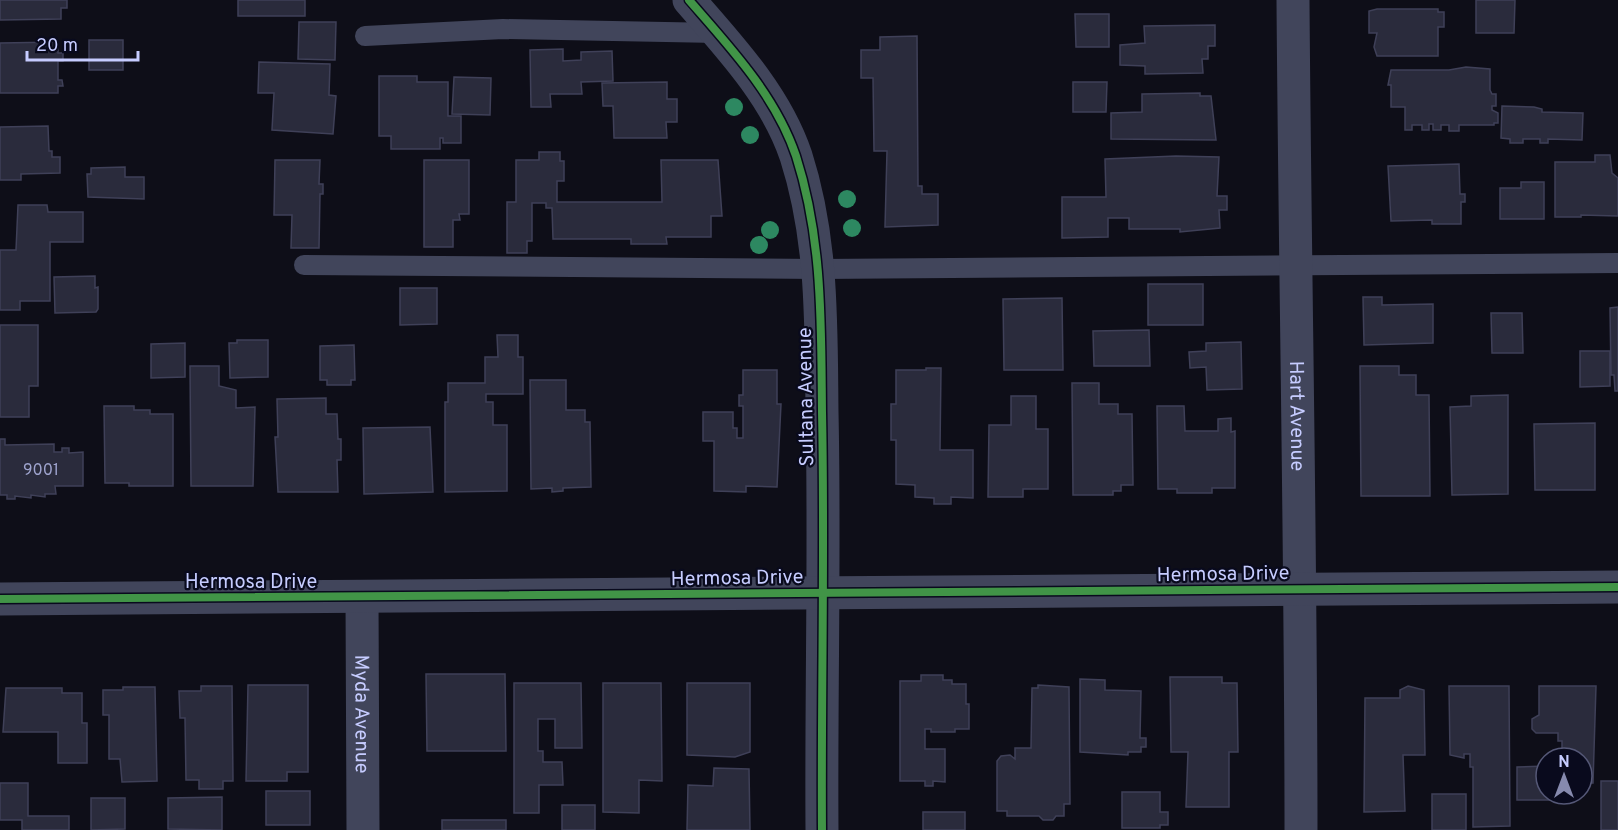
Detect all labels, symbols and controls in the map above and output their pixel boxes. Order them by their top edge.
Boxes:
scale bar [27,24,138,62]
text: 20 m [36,35,78,58]
street label: Sultana Avenue [793,327,821,467]
street label: Hart Avenue [1282,361,1309,471]
house number: 9001 [23,461,59,481]
street label: Hermosa Drive [1156,561,1290,589]
street label: Hermosa Drive [670,565,804,593]
street label: Hermosa Drive [185,570,317,596]
street label: Myda Avenue [347,654,374,774]
north arrow [1534,746,1594,806]
text: N [1558,753,1570,773]

